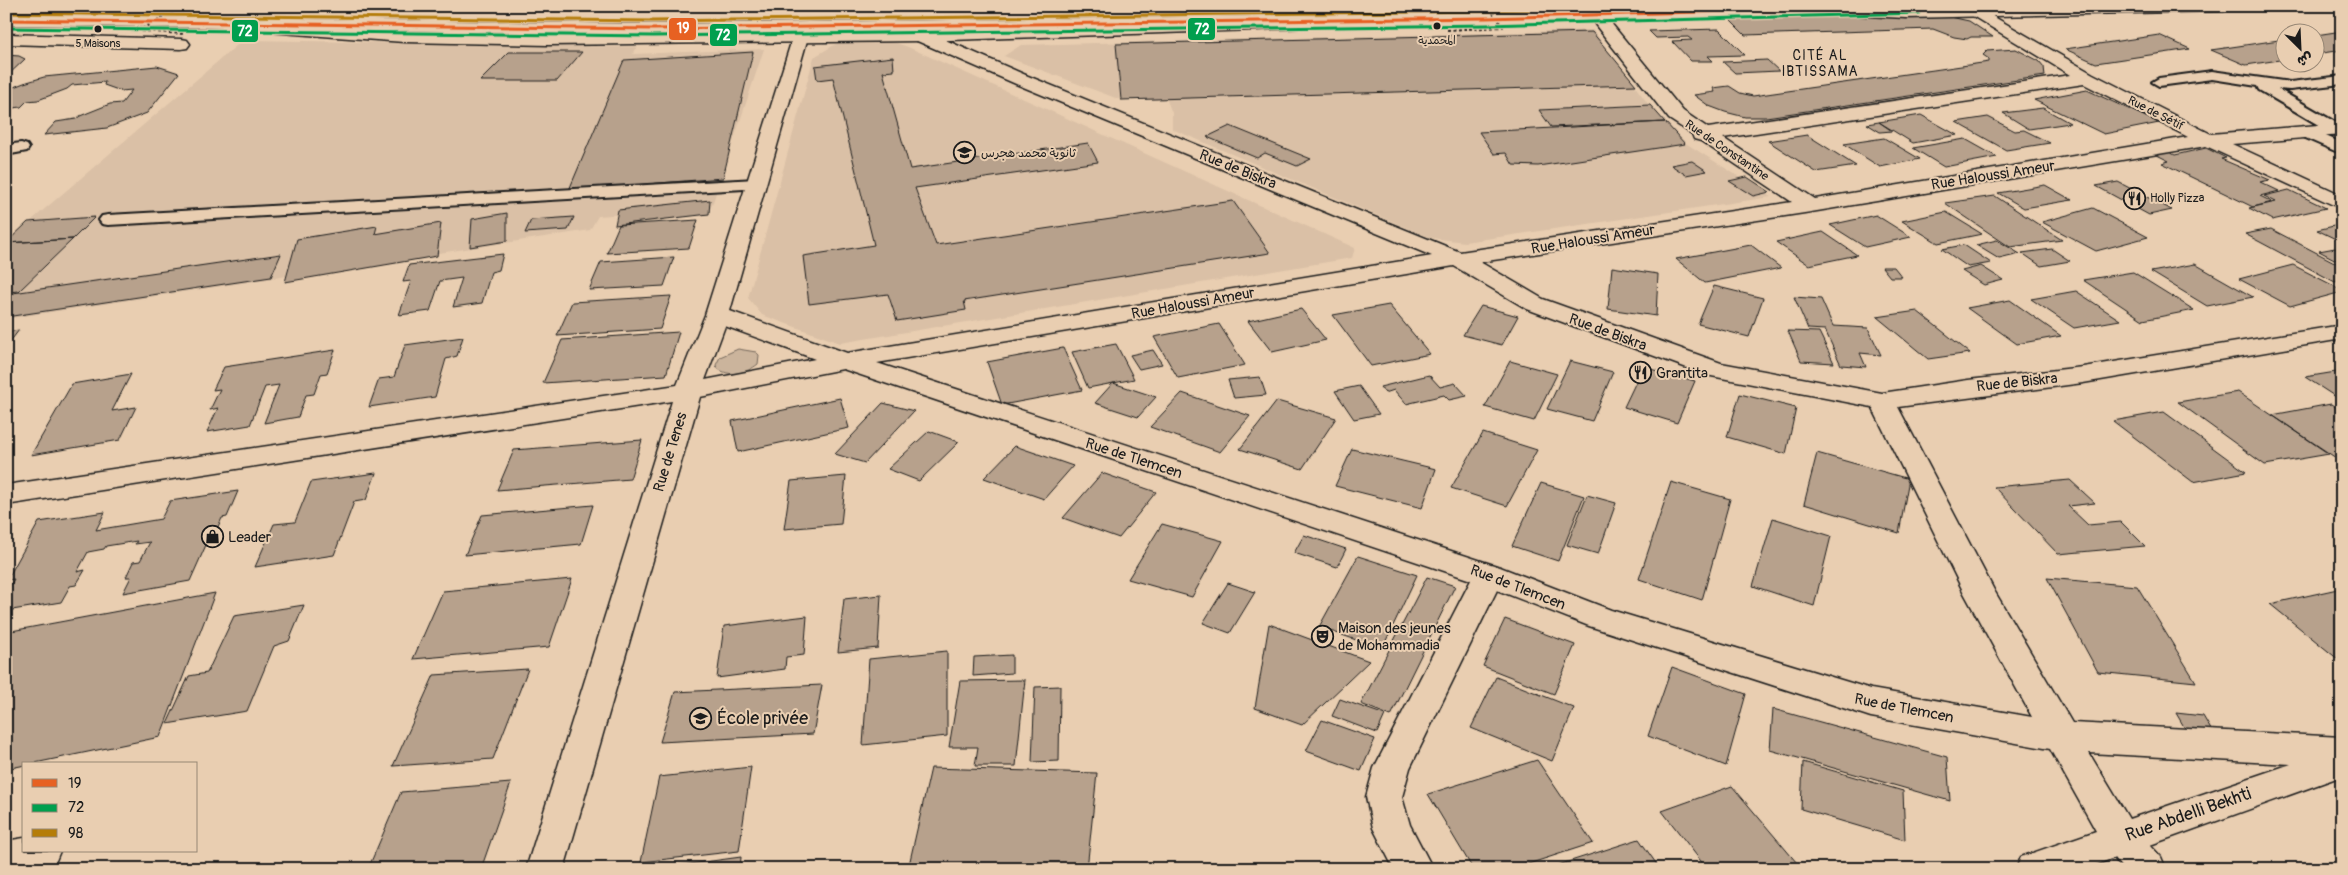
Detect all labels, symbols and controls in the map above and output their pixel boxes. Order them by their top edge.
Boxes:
line badge: 19 [668,17,697,41]
line badge: 72 [1187,17,1216,41]
line badge: 72 [231,19,259,43]
text: 19 [677,20,689,37]
text: 72 [1194,21,1210,38]
marker: المحمدية [1432,21,1442,31]
north arrow [2276,22,2326,72]
text: 72 [237,23,253,40]
line badge: 72 [709,23,738,47]
marker: 5 Maisons [93,24,103,34]
text: 72 [715,27,731,44]
place label: المحمدية [1418,34,1456,47]
place label: 5 Maisons [76,37,121,50]
district label: CITÉ AL IBTISSAMA [1781,46,1859,80]
text: ش [2295,49,2316,70]
street label: Rue de Sétif [2125,93,2187,134]
street label: Rue de Constantine [1682,117,1772,184]
school or university icon: ثانوية محمد هجرس [953,141,977,165]
street label: Rue de Biskra [1196,145,1279,194]
place label: ثانوية محمد هجرس [981,146,1076,161]
street label: Rue Haloussi Ameur [1930,156,2057,195]
restaurant icon: Holly Pizza [2122,186,2146,210]
place label: Holly Pizza [2150,191,2205,206]
street label: Rue Haloussi Ameur [1530,220,1657,259]
street label: Rue Haloussi Ameur [1130,283,1257,324]
street label: Rue de Biskra [1566,310,1649,355]
restaurant icon: Grantita [1628,361,1652,385]
place label: Grantita [1656,364,1708,383]
street label: Rue de Biskra [1976,369,2059,396]
street label: Rue de Tenes [649,410,692,494]
street label: Rue de Tlemcen [1083,434,1185,483]
shop icon: Leader [200,525,224,549]
place label: Leader [228,528,272,547]
street label: Rue de Tlemcen [1467,561,1568,614]
place label: Maison des jeunes de Mohammadia [1338,619,1451,655]
theatre icon: Maison des jeunes de Mohammadia [1310,625,1334,649]
street label: Rue de Tlemcen [1853,690,1955,727]
school or university icon: École privée [689,706,713,730]
place label: École privée [717,707,808,730]
legend [22,762,198,852]
text: 19 [68,774,82,793]
street label: Rue Abdelli Bekhti [2122,782,2254,847]
text: 72 [68,798,84,817]
text: 98 [68,824,84,843]

